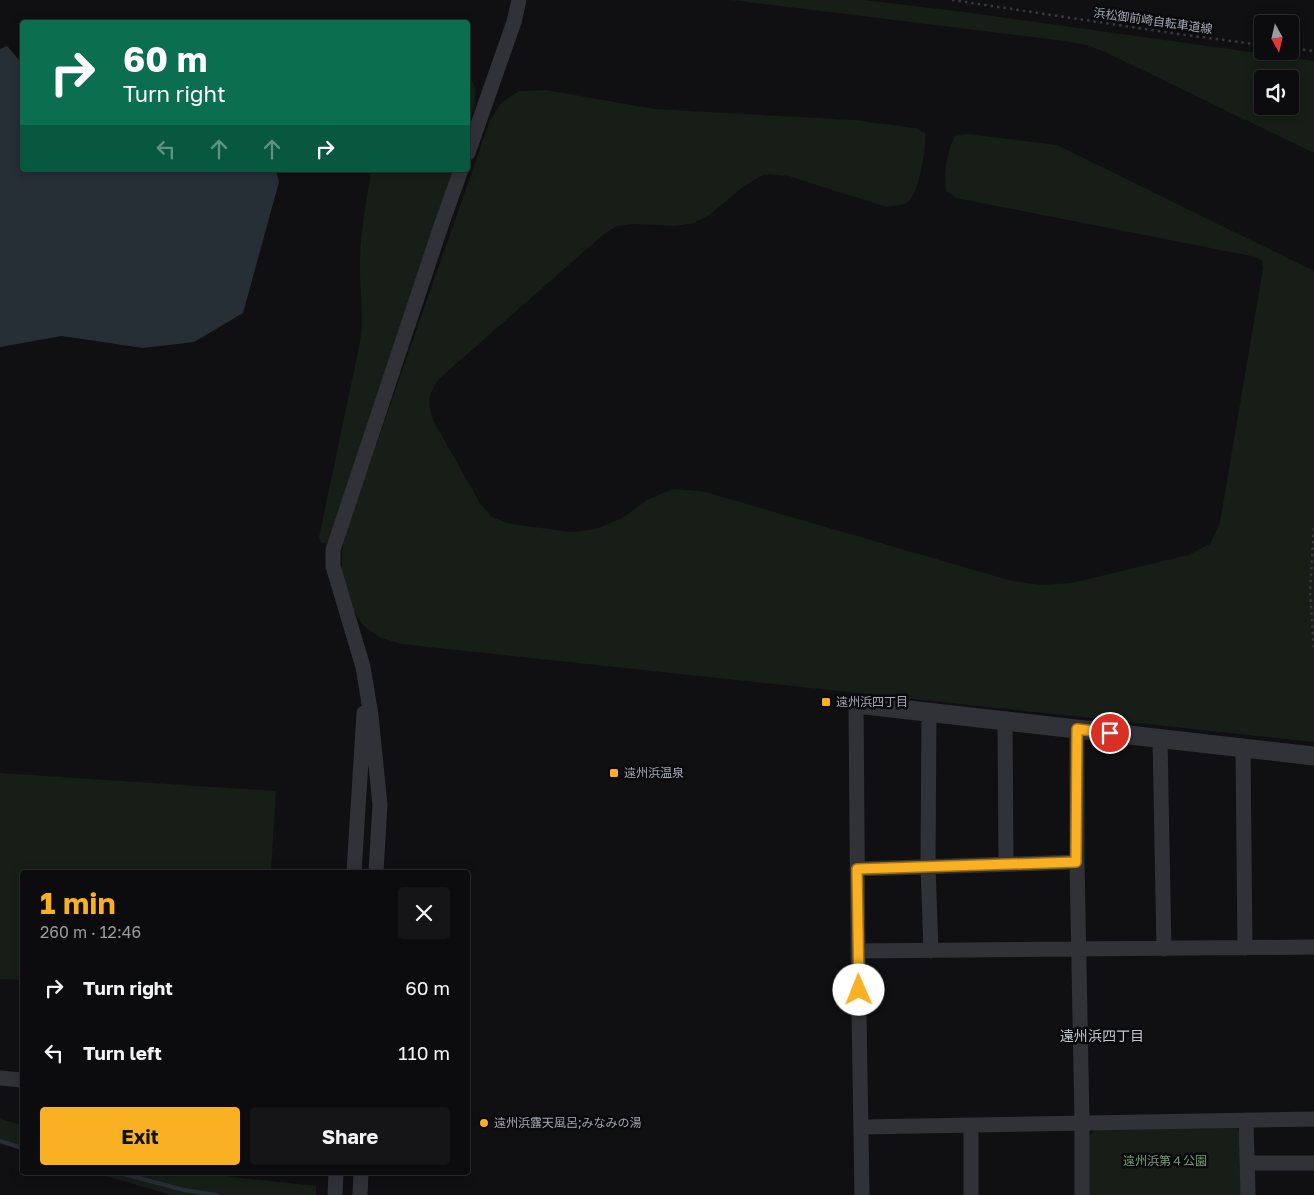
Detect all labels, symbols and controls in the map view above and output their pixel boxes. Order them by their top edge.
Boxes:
street label: 浜松御前崎自転車道線 [1093,5,1214,36]
north arrow [1254,15,1299,60]
map controls [1254,15,1299,115]
text: 60 m [123,38,207,80]
icon: right [40,40,105,105]
button: sound [1254,70,1299,115]
text: Turn right [123,80,226,107]
icon: left [152,135,180,163]
icon: ahead [205,135,233,163]
icon: ahead [258,135,286,163]
icon: right [311,135,339,163]
place label: 遠州浜四丁目 [836,694,908,709]
marker: 遠州浜四丁目 [820,696,832,708]
pin [1089,712,1131,754]
icon: arrive [1096,719,1124,747]
place label: 遠州浜温泉 [624,765,684,780]
marker: 遠州浜温泉 [608,767,620,779]
text: 1 min [40,885,116,921]
button: close [398,887,450,939]
text: 260 m · 12:46 [40,922,141,942]
position arrow [832,963,884,1015]
icon: right [40,974,68,1002]
text: Turn right [83,976,173,999]
text: 60 m [405,976,450,999]
district label: 遠州浜四丁目 [1060,1027,1144,1044]
icon: left [40,1039,68,1067]
text: Turn left [83,1041,162,1064]
text: 110 m [398,1041,450,1064]
button: Exit [40,1107,240,1165]
button: Share [250,1107,450,1165]
place label: 遠州浜露天風呂;みなみの湯 [494,1115,642,1130]
marker: 遠州浜露天風呂;みなみの湯 [478,1117,490,1129]
park label: 遠州浜第４公園 [1123,1153,1207,1168]

